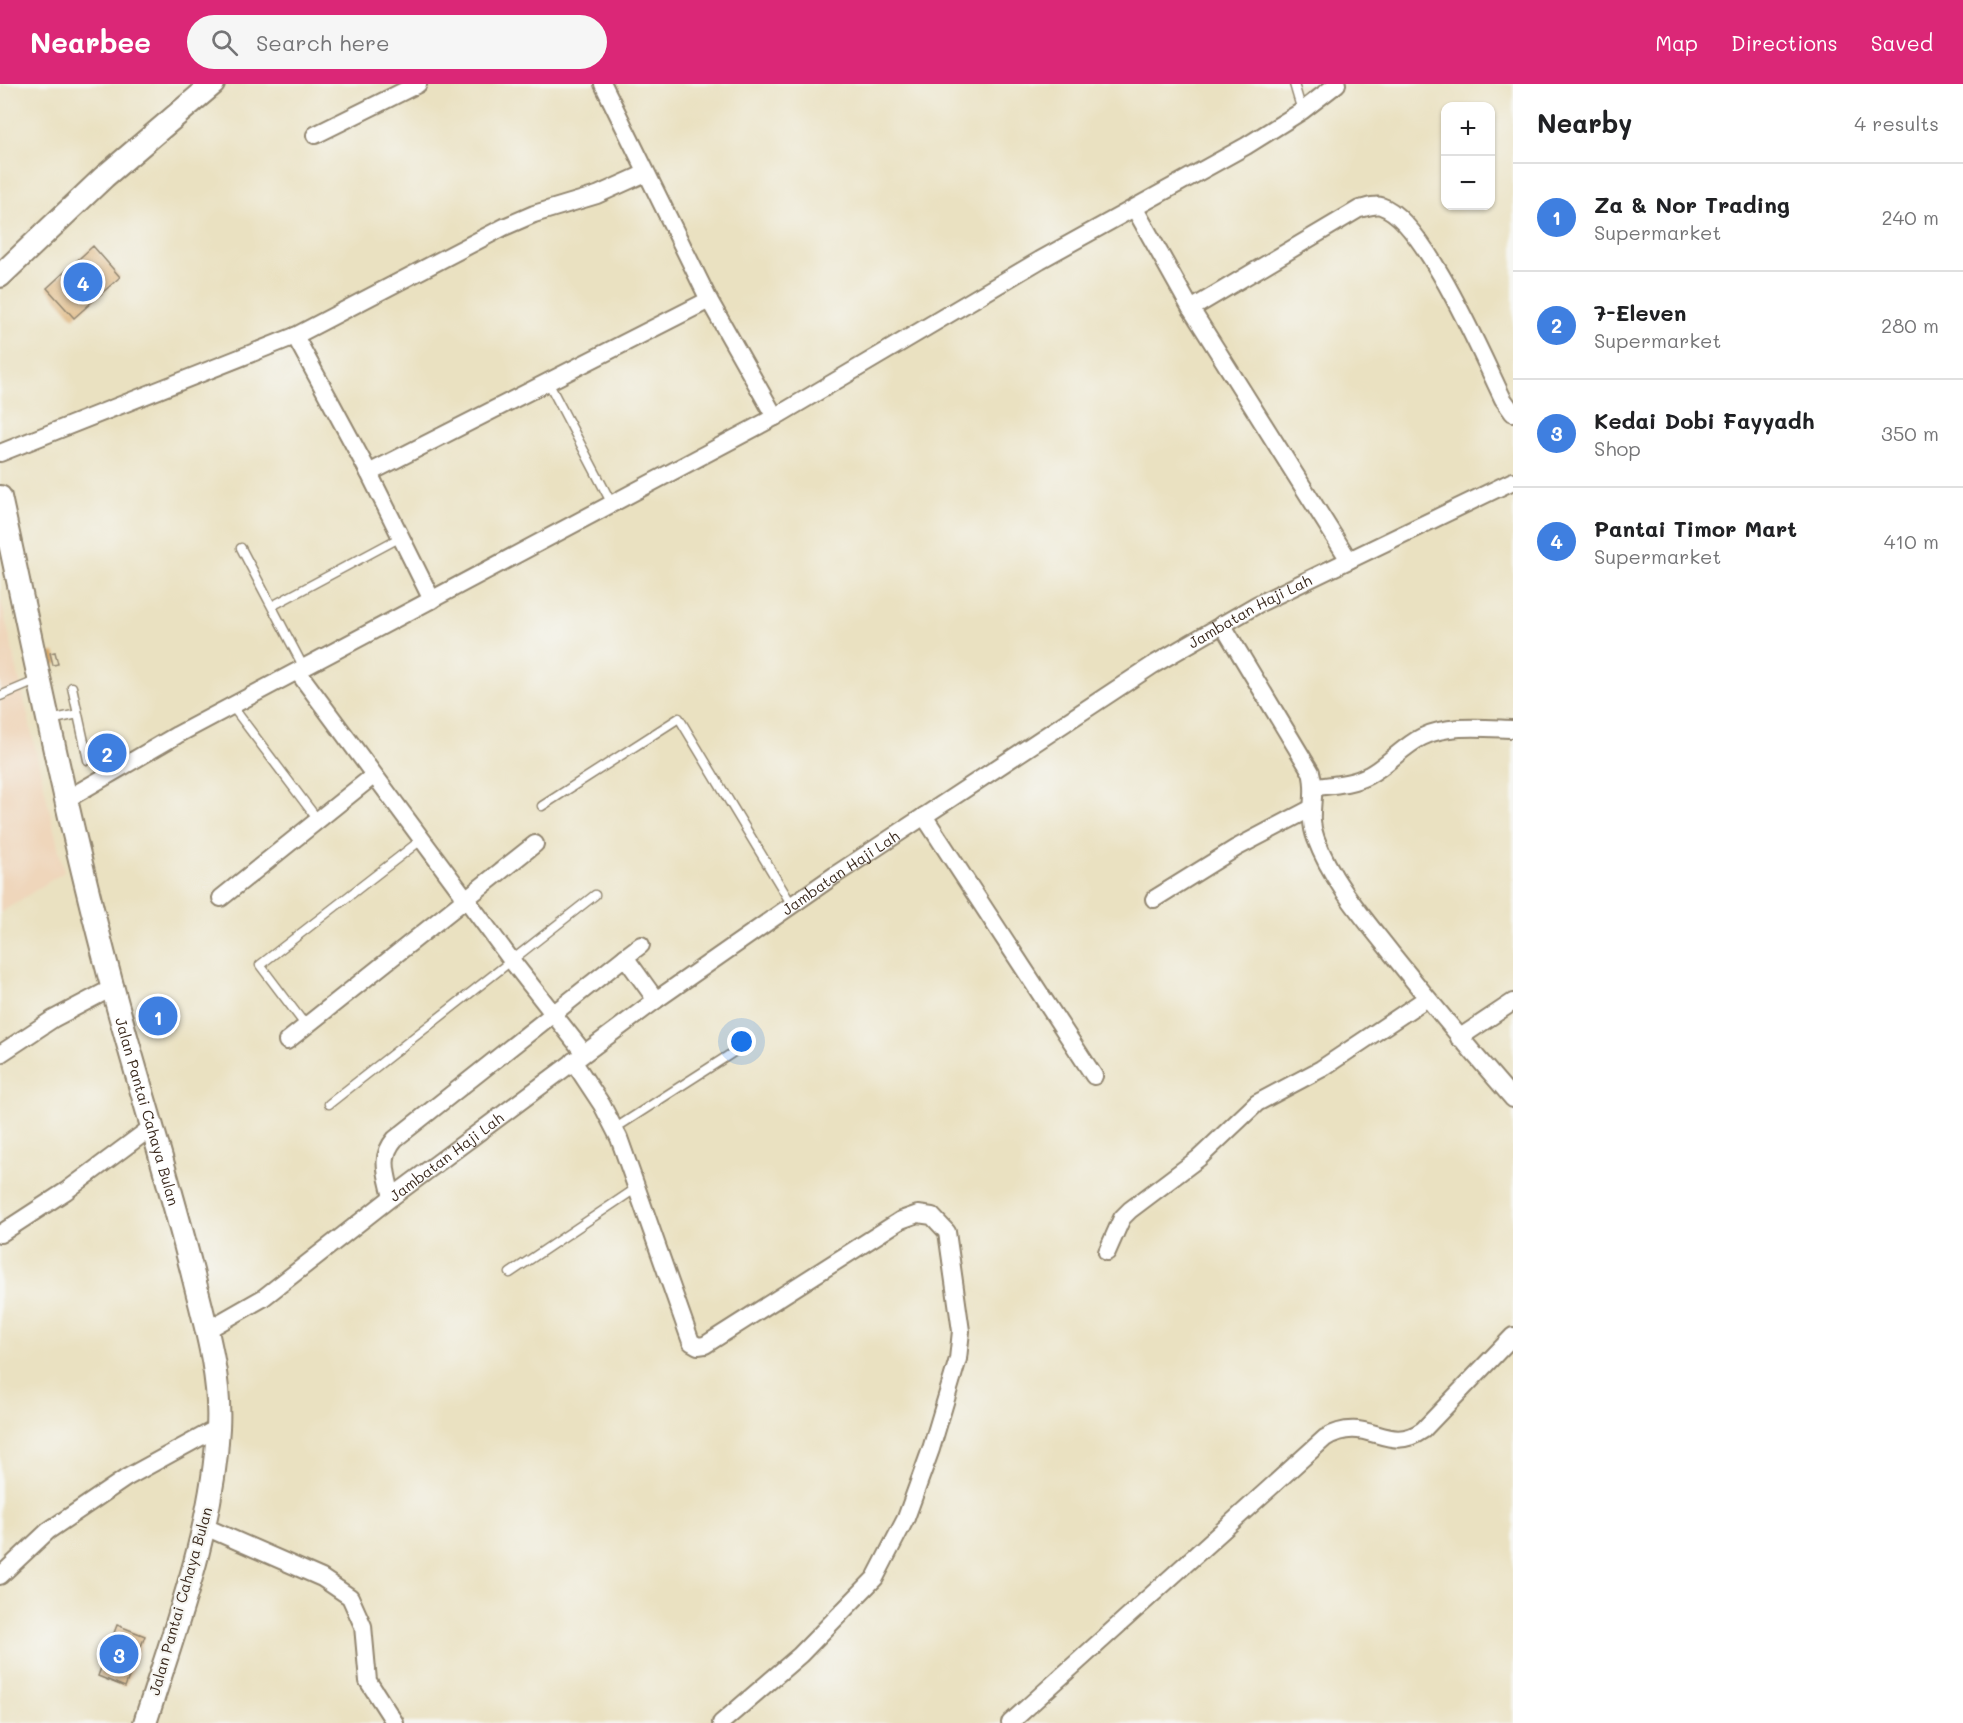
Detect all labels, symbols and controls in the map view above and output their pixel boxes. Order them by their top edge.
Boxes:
search box [187,15,607,69]
text: Nearbee [30,24,151,60]
icon: search [208,26,241,59]
text: Search here [256,28,390,57]
text: Map [1655,29,1698,56]
text: Directions [1731,29,1838,56]
text: Saved [1871,29,1933,56]
map controls [1441,102,1495,210]
button: + [1441,102,1495,156]
text: Nearby [1537,106,1632,140]
text: 4 results [1854,110,1939,136]
button: − [1441,156,1495,210]
text: Za & Nor Trading [1594,190,1790,219]
text: 1 [1552,204,1561,230]
text: 240 m [1881,204,1939,230]
text: Supermarket [1594,219,1721,245]
pin: 4 [64,260,103,304]
text: 7-Eleven [1594,298,1686,327]
text: 2 [1551,312,1562,338]
text: 280 m [1881,312,1939,338]
text: Supermarket [1594,327,1721,353]
text: Kedai Dobi Fayyadh [1594,406,1815,435]
text: 3 [1551,420,1563,446]
text: 350 m [1881,420,1939,446]
text: Shop [1594,435,1641,461]
text: Pantai Timor Mart [1594,514,1797,543]
text: 4 [1550,528,1563,554]
text: 410 m [1884,528,1939,554]
text: Supermarket [1594,543,1721,569]
street label: Jambatan Haji Lah [1184,570,1315,653]
pin: 2 [88,730,126,776]
street label: Jambatan Haji Lah [778,825,903,919]
pin: 1 [138,994,178,1038]
street label: Jalan Pantai Cahaya Bulan [111,1015,184,1208]
your location [727,1027,756,1056]
street label: Jambatan Haji Lah [385,1107,507,1206]
street label: Jalan Pantai Cahaya Bulan [144,1505,216,1697]
pin: 3 [100,1632,138,1676]

